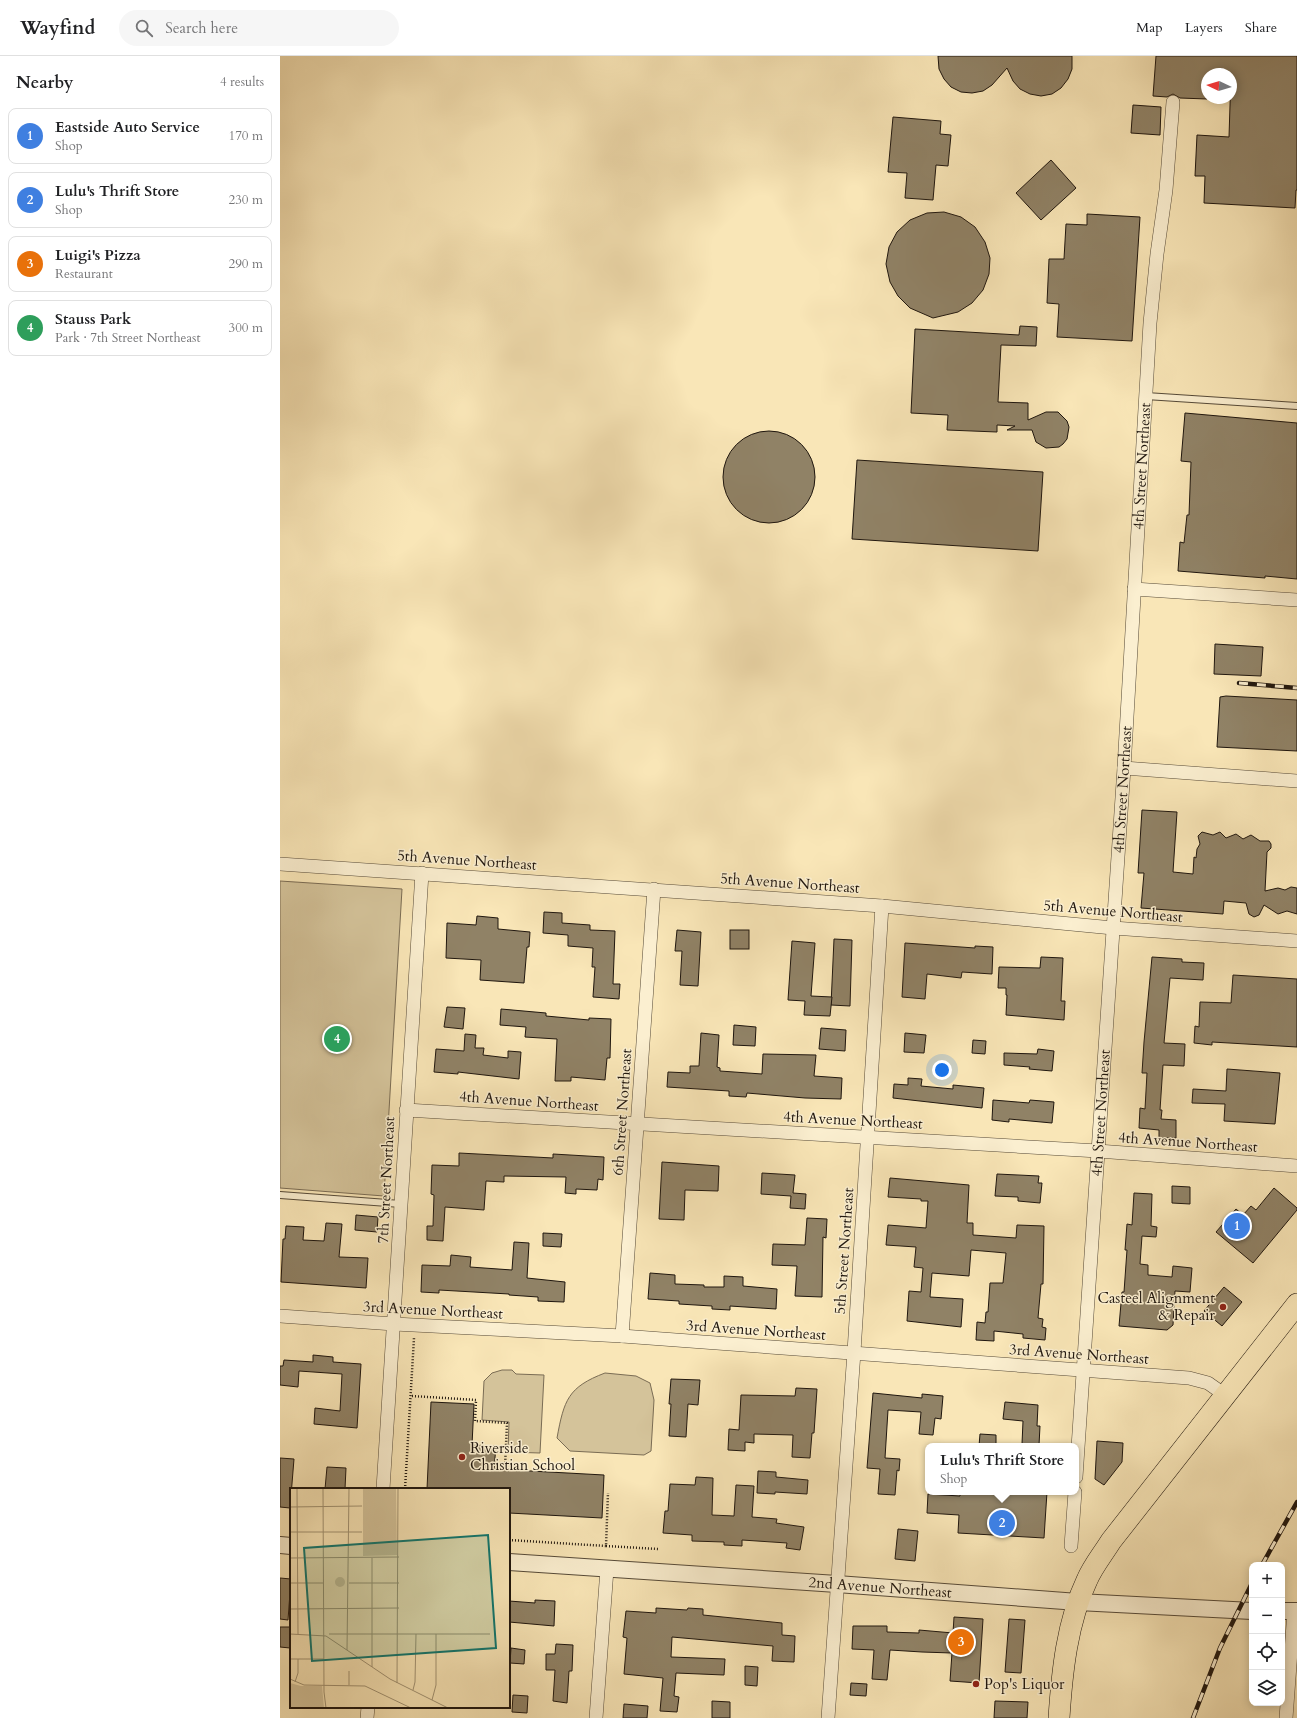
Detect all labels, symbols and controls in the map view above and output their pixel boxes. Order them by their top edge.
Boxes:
search box [119,10,399,46]
text: Wayfind [20,15,95,41]
icon: search [133,17,155,39]
text: Search here [165,18,238,38]
text: Map [1136,18,1163,37]
text: Layers [1185,18,1223,37]
text: Share [1245,18,1277,37]
north arrow [1201,68,1237,104]
text: Nearby [16,71,73,94]
text: 4 results [220,73,264,91]
text: Eastside Auto Service [55,117,200,137]
text: 1 [27,127,33,145]
text: 170 m [229,127,263,145]
text: Shop [55,137,83,155]
text: Lulu's Thrift Store [55,181,179,201]
text: 2 [27,191,33,209]
text: 230 m [229,191,263,209]
text: Shop [55,201,83,219]
text: Luigi's Pizza [55,245,141,265]
text: 3 [27,255,33,273]
text: 290 m [229,255,263,273]
text: Restaurant [55,265,113,283]
text: Stauss Park [55,309,131,329]
text: 4 [27,319,33,337]
text: 300 m [229,319,263,337]
text: Park · 7th Street Northeast [55,329,201,347]
street label: 4th Street Northeast [1128,402,1155,530]
street label: 4th Street Northeast [1108,725,1136,854]
street label: 5th Avenue Northeast [397,845,538,875]
street label: 5th Avenue Northeast [720,868,861,898]
street label: 5th Avenue Northeast [1043,895,1184,927]
pin: 4 [324,1024,350,1054]
street label: 6th Street Northeast [608,1048,636,1176]
street label: 4th Street Northeast [1086,1048,1115,1177]
your location [932,1060,952,1080]
street label: 4th Avenue Northeast [459,1086,600,1116]
street label: 4th Avenue Northeast [783,1106,924,1134]
street label: 7th Street Northeast [373,1116,399,1244]
street label: 4th Avenue Northeast [1118,1127,1259,1157]
street label: 5th Street Northeast [830,1187,858,1315]
pin: 1 [1224,1211,1250,1241]
place label: Casteel Alignment & Repair [1097,1288,1216,1325]
street label: 3rd Avenue Northeast [362,1296,504,1324]
marker: Casteel Alignment & Repair [1218,1302,1228,1312]
street label: 3rd Avenue Northeast [685,1315,827,1345]
street label: 3rd Avenue Northeast [1008,1339,1150,1369]
place label: Riverside Christian School [470,1438,575,1475]
popup [925,1443,1079,1495]
text: Lulu's Thrift Store [940,1450,1064,1470]
marker: Riverside Christian School [457,1452,467,1462]
text: Shop [940,1470,968,1488]
inset map [290,1488,510,1708]
pin: 2 [989,1508,1015,1538]
map controls [1249,1562,1285,1706]
button: + [1249,1562,1285,1598]
street label: 2nd Avenue Northeast [808,1572,953,1603]
button: − [1249,1598,1285,1634]
pin: 3 [948,1627,974,1657]
button: locate [1249,1634,1285,1670]
button: layers [1249,1670,1285,1706]
place label: Pop's Liquor [984,1674,1065,1694]
marker: Pop's Liquor [971,1679,981,1689]

